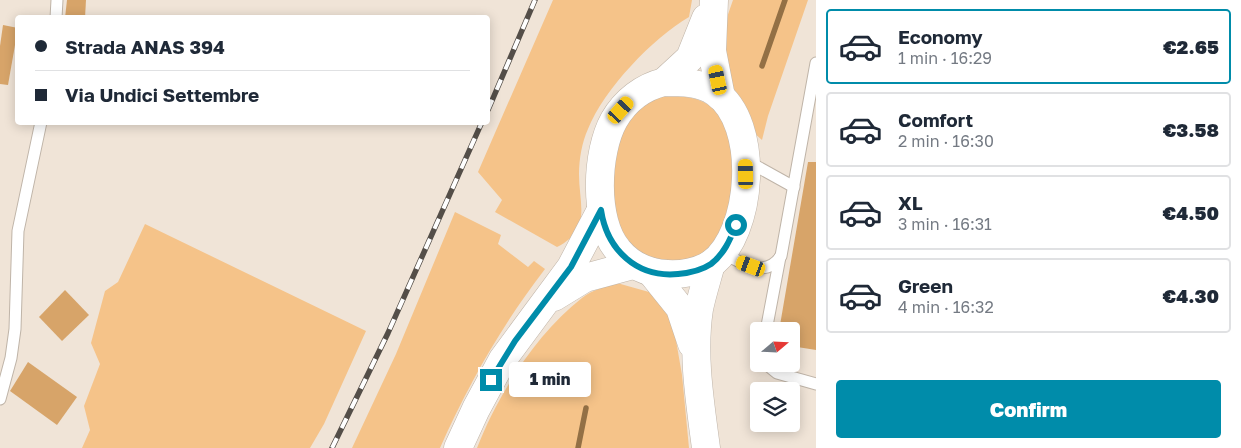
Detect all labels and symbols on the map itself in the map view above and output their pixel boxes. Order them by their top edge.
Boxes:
car [707,64,728,96]
car [605,94,636,126]
car [738,159,753,189]
route start [725,214,747,236]
car [734,254,767,278]
north arrow [750,322,800,372]
callout: 1 min [508,362,591,398]
route end [480,369,502,391]

